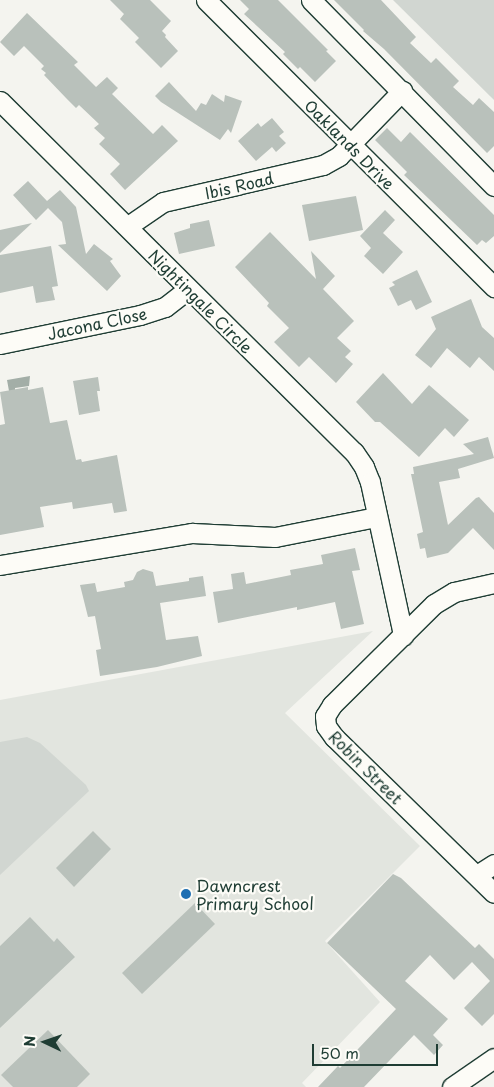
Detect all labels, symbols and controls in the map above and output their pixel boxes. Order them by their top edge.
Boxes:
street label: Oaklands Drive [301,95,399,193]
street label: Ibis Road [203,168,275,202]
street label: Nightingale Circle [145,245,257,357]
street label: Jacona Close [45,303,149,343]
street label: Robin Street [325,726,407,808]
place label: Dawncrest Primary School [196,875,314,913]
marker: Dawncrest Primary School [180,888,192,900]
north arrow [20,1017,70,1067]
scale bar [314,1034,440,1066]
text: N [19,1035,40,1047]
text: 50 m [320,1041,359,1064]

